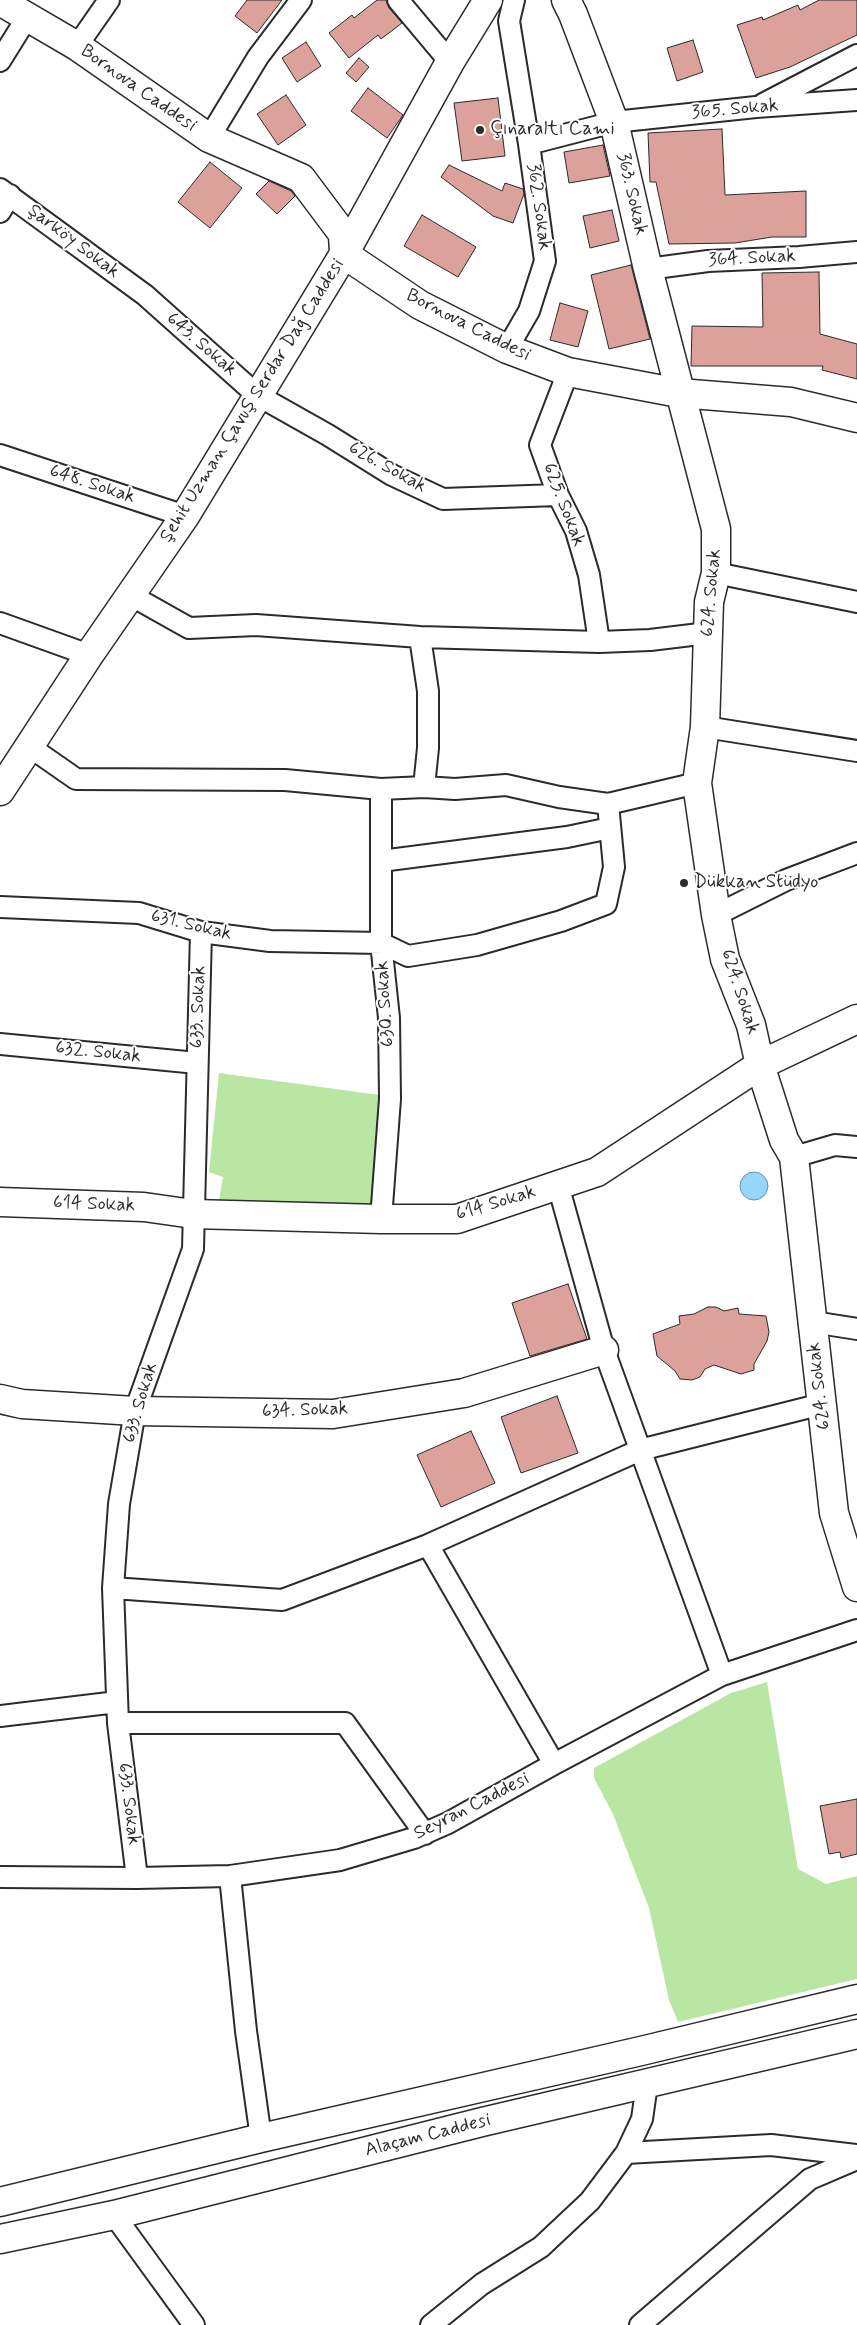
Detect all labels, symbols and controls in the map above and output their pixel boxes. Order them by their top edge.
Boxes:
street label: Bornova Caddesi [75,40,201,138]
street label: 365. Sokak [691,95,779,125]
place label: Çınaraltı Cami [490,119,615,141]
marker: Çınaraltı Cami [474,124,486,136]
street label: 363. Sokak [610,151,652,237]
street label: 362. Sokak [521,162,555,252]
street label: Şarköy Sokak [22,200,124,284]
street label: 364. Sokak [708,245,796,273]
street label: Şehit Uzman Çavuş Serdar Dağ Caddesi [156,255,350,547]
street label: Bornova Caddesi [402,285,534,367]
street label: 643. Sokak [161,308,241,382]
street label: 626. Sokak [344,437,430,499]
street label: 648. Sokak [46,460,138,510]
street label: 625. Sokak [537,460,589,550]
street label: 624. Sokak [697,548,727,638]
place label: Dükkan Stüdyo [694,872,818,894]
marker: Dükkan Stüdyo [678,877,690,889]
street label: 631. Sokak [148,906,234,946]
street label: 624. Sokak [715,947,763,1037]
street label: 630. Sokak [372,960,400,1048]
street label: 633. Sokak [186,965,212,1049]
street label: 632. Sokak [54,1037,142,1069]
street label: 614 Sokak [453,1181,539,1227]
street label: 614 Sokak [52,1192,136,1218]
street label: 624. Sokak [803,1341,837,1431]
street label: 633. Sokak [119,1360,163,1446]
street label: 634. Sokak [262,1398,348,1424]
street label: 633. Sokak [112,1762,144,1846]
street label: Seyran Caddesi [411,1768,533,1846]
street label: Alaçam Caddesi [363,2109,493,2163]

